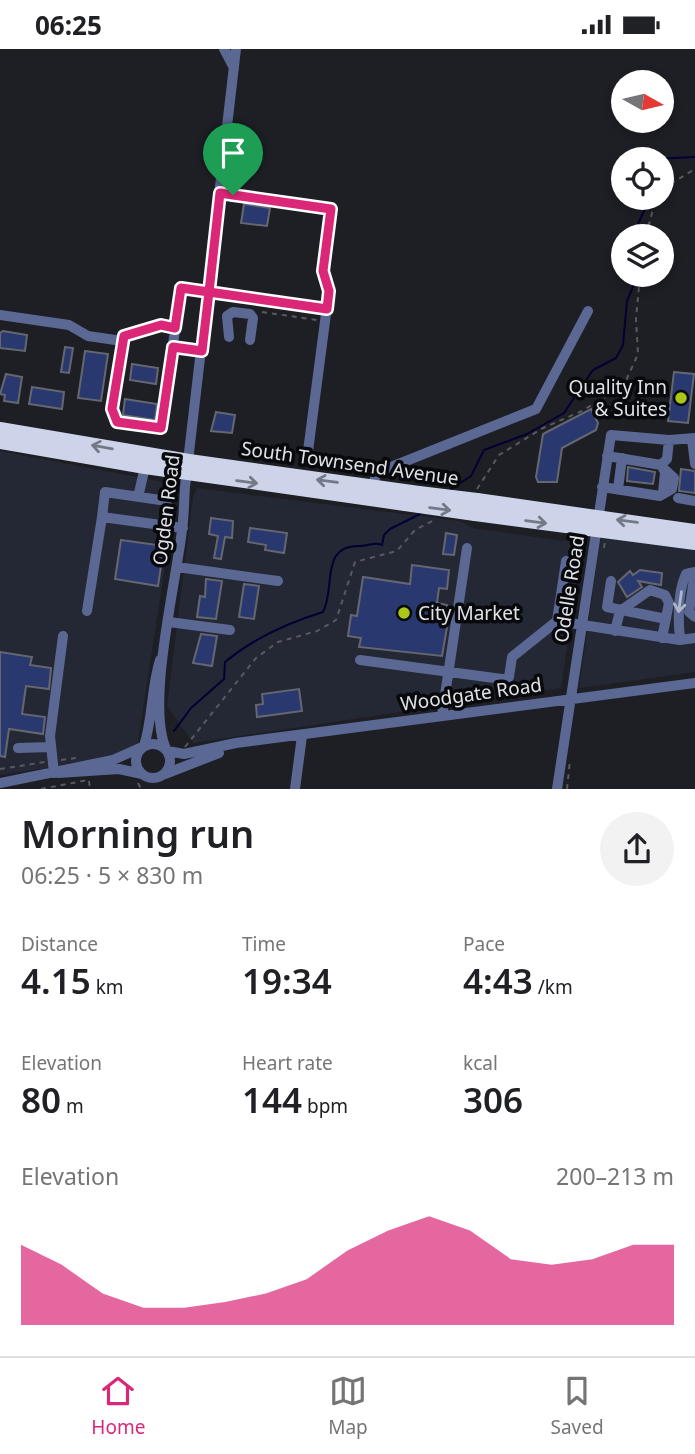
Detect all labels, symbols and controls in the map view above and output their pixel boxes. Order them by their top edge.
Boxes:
text: 06:25 [35,7,102,43]
north arrow [611,70,674,133]
map controls [611,70,674,287]
pin [203,123,263,195]
icon: arrive [214,134,252,172]
button: locate [611,147,674,210]
button: layers [611,224,674,287]
place label: Quality Inn & Suites [569,374,667,422]
marker: Quality Inn & Suites [673,390,689,406]
street label: South Townsend Avenue [240,435,460,491]
one-way arrow [91,440,114,453]
street label: Ogden Road [146,453,186,567]
one-way arrow [316,474,339,487]
one-way arrow [235,476,258,489]
one-way arrow [428,503,451,516]
one-way arrow [617,515,639,528]
one-way arrow [524,516,546,529]
street label: Odelle Road [548,533,590,645]
one-way arrow [673,590,686,613]
place label: City Market [418,600,520,626]
marker: City Market [396,605,412,621]
street label: Woodgate Road [399,671,543,717]
text: Morning run [21,807,254,859]
button: share [600,812,674,886]
text: 06:25 · 5 × 830 m [21,859,203,891]
text: Distance [21,931,98,957]
text: Time [242,931,286,957]
text: Pace [463,931,505,957]
text: 4.15 [21,957,91,1004]
text: 19:34 [242,957,332,1004]
text: 4:43 [463,957,533,1004]
text: km [91,974,124,1000]
text: /km [533,974,573,1000]
text: Elevation [21,1050,102,1076]
text: Heart rate [242,1050,333,1076]
text: kcal [463,1050,498,1076]
text: 80 [21,1076,61,1123]
text: 144 [242,1076,302,1123]
text: 306 [463,1076,523,1123]
text: m [61,1093,84,1119]
text: bpm [302,1093,348,1119]
text: Elevation [21,1160,119,1192]
text: 200–213 m [556,1160,674,1192]
tab: Home [91,1372,145,1440]
tab: Map [328,1372,368,1440]
tab: Saved [550,1372,604,1440]

